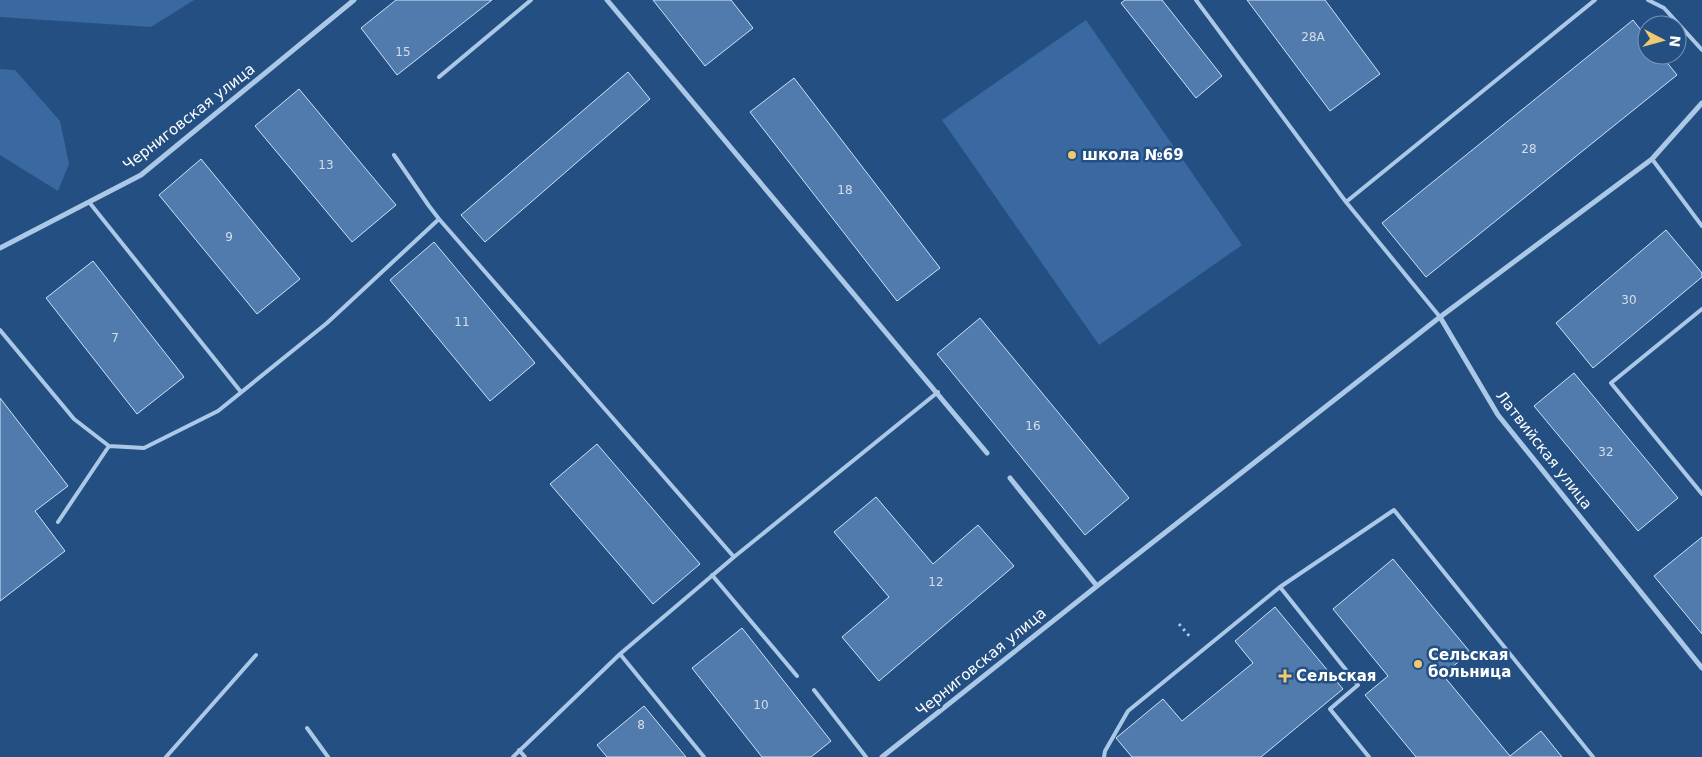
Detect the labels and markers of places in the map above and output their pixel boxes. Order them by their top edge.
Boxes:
place label: школа №69 [1082,146,1184,164]
marker: школа №69 [1066,149,1078,161]
place label: Сельская больница [1428,646,1511,681]
marker: Сельская больница [1412,658,1424,670]
place label: Сельская [1296,667,1376,685]
marker: Сельская [1278,669,1292,683]

